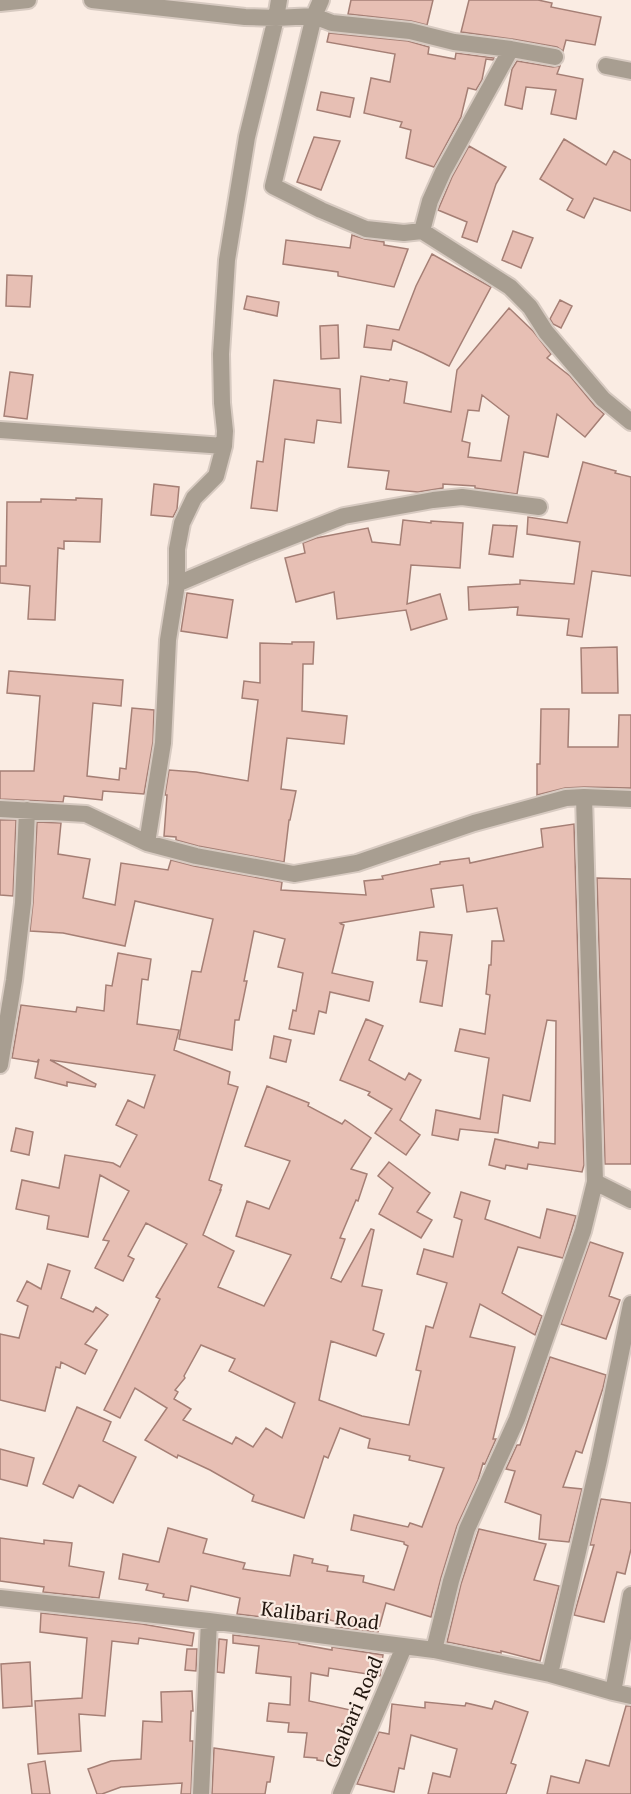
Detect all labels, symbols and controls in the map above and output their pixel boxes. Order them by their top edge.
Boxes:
street label: Kalibari Road [259,1594,381,1636]
street label: Goabari Road [317,1652,389,1772]

